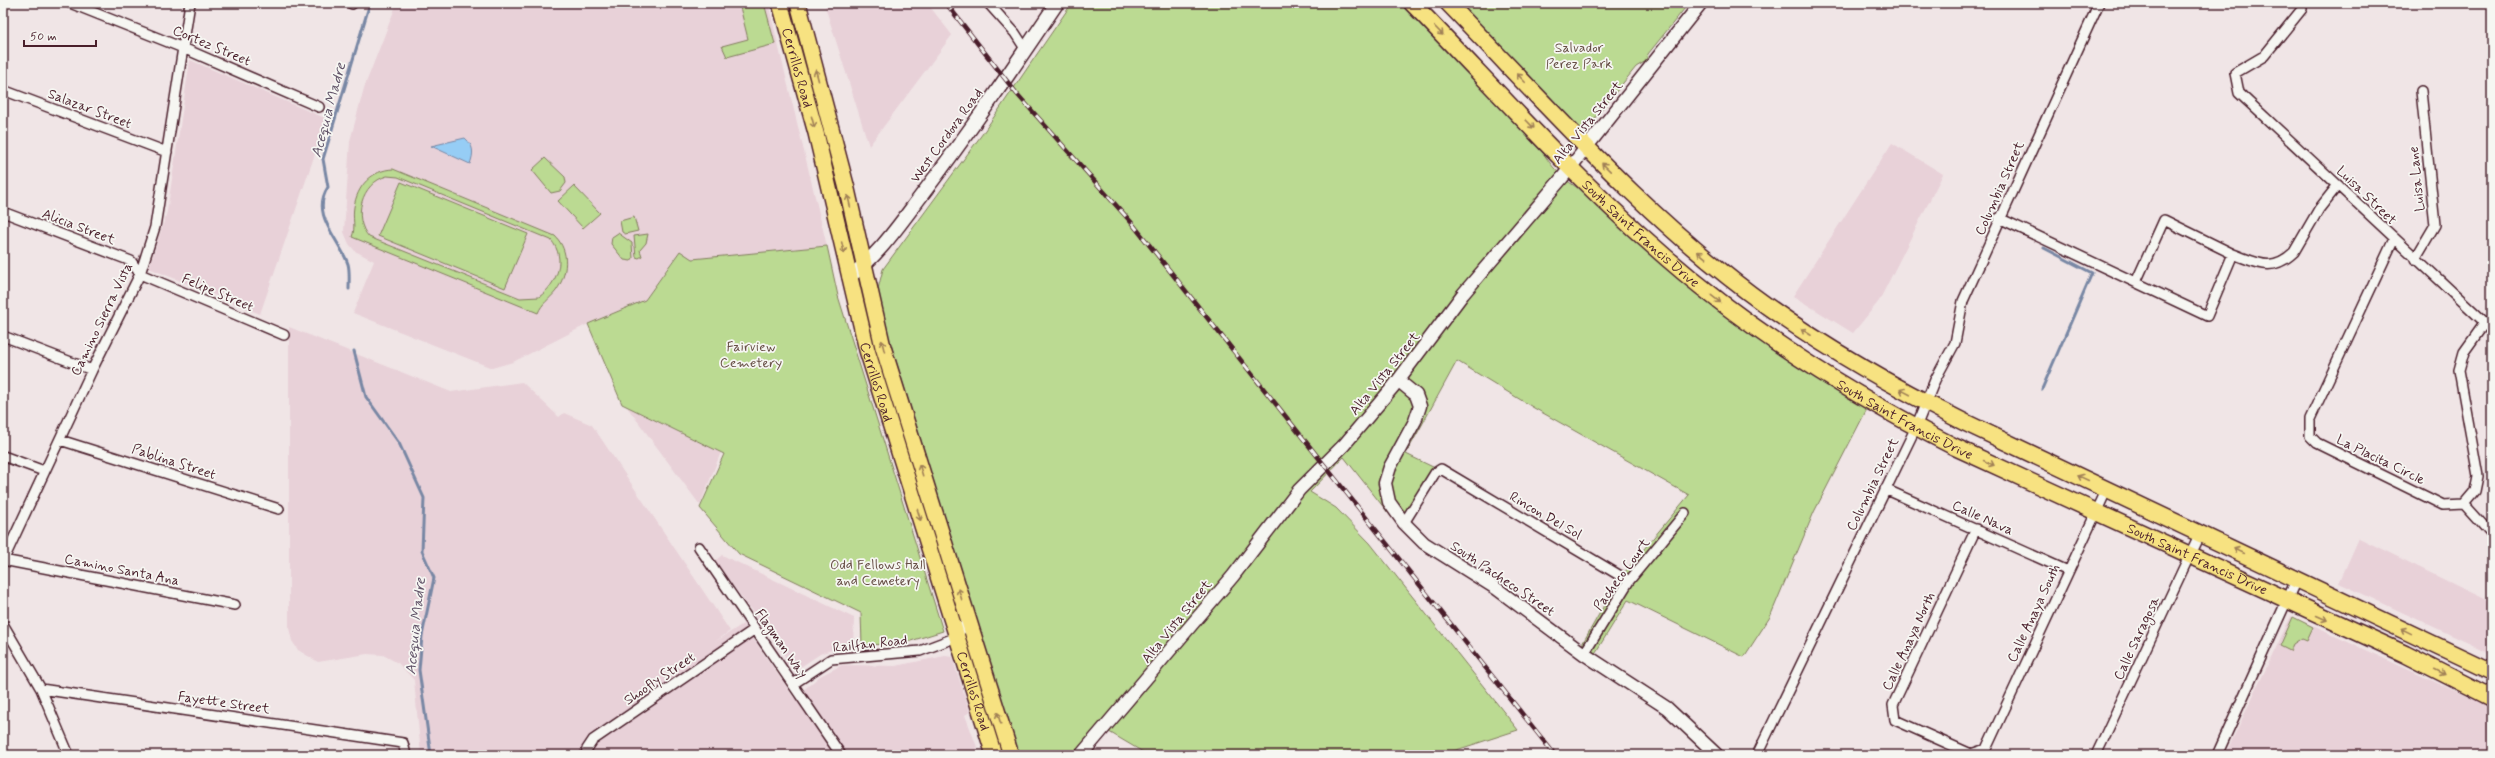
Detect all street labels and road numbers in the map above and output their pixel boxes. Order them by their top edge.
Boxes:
street label: Cortez Street [170,21,253,70]
street label: Cerrillos Road [777,26,817,110]
street label: Alta Vista Street [1549,77,1628,168]
street label: Salazar Street [45,85,134,133]
street label: West Cordova Road [906,85,987,186]
street label: Columbia Street [1971,138,2029,238]
street label: Luisa Lane [2405,145,2429,212]
street label: Luisa Street [2332,162,2401,229]
street label: South Saint Francis Drive [1578,176,1703,292]
street label: Alicia Street [40,205,118,249]
street label: Camino Sierra Vista [67,260,137,379]
street label: Felipe Street [179,270,256,316]
street label: Alta Vista Street [1346,328,1425,419]
street label: Cerrillos Road [855,340,897,424]
street label: South Saint Francis Drive [1833,376,1976,464]
street label: La Placita Circle [2333,431,2428,489]
street label: Columbia Street [1843,434,1904,534]
street label: Pablina Street [129,440,218,484]
street label: Rincon Del Sol [1506,488,1585,544]
street label: Calle Nava [1949,496,2016,539]
street label: South Saint Francis Drive [2124,519,2270,599]
street label: Pacheco Court [1589,534,1655,615]
street label: South Pacheco Street [1447,537,1558,621]
street label: Camino Santa Ana [63,550,181,590]
street label: Calle Anaya South [2003,561,2065,665]
street label: Alta Vista Street [1138,576,1217,667]
street label: Calle Anaya North [1878,589,1940,694]
street label: Calle Saragosa [2110,593,2165,684]
street label: Flagman Way [750,605,812,682]
street label: Railfan Road [832,631,908,657]
street label: Shoofly Street [620,648,699,709]
street label: Cerrillos Road [952,649,994,733]
street label: Fayette Street [177,688,272,718]

